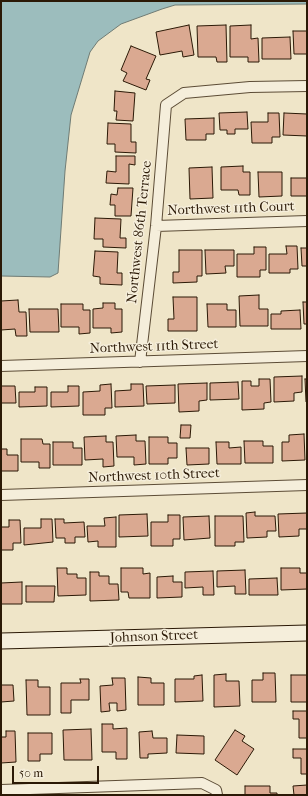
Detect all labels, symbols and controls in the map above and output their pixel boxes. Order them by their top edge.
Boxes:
street label: Northwest 86th Terrace [124,160,156,304]
street label: Northwest 11th Court [167,198,295,220]
street label: Northwest 11th Street [89,336,219,358]
street label: Northwest 10th Street [88,465,220,487]
street label: Johnson Street [110,627,198,647]
scale bar [14,758,101,784]
text: 50 m [19,766,43,780]

